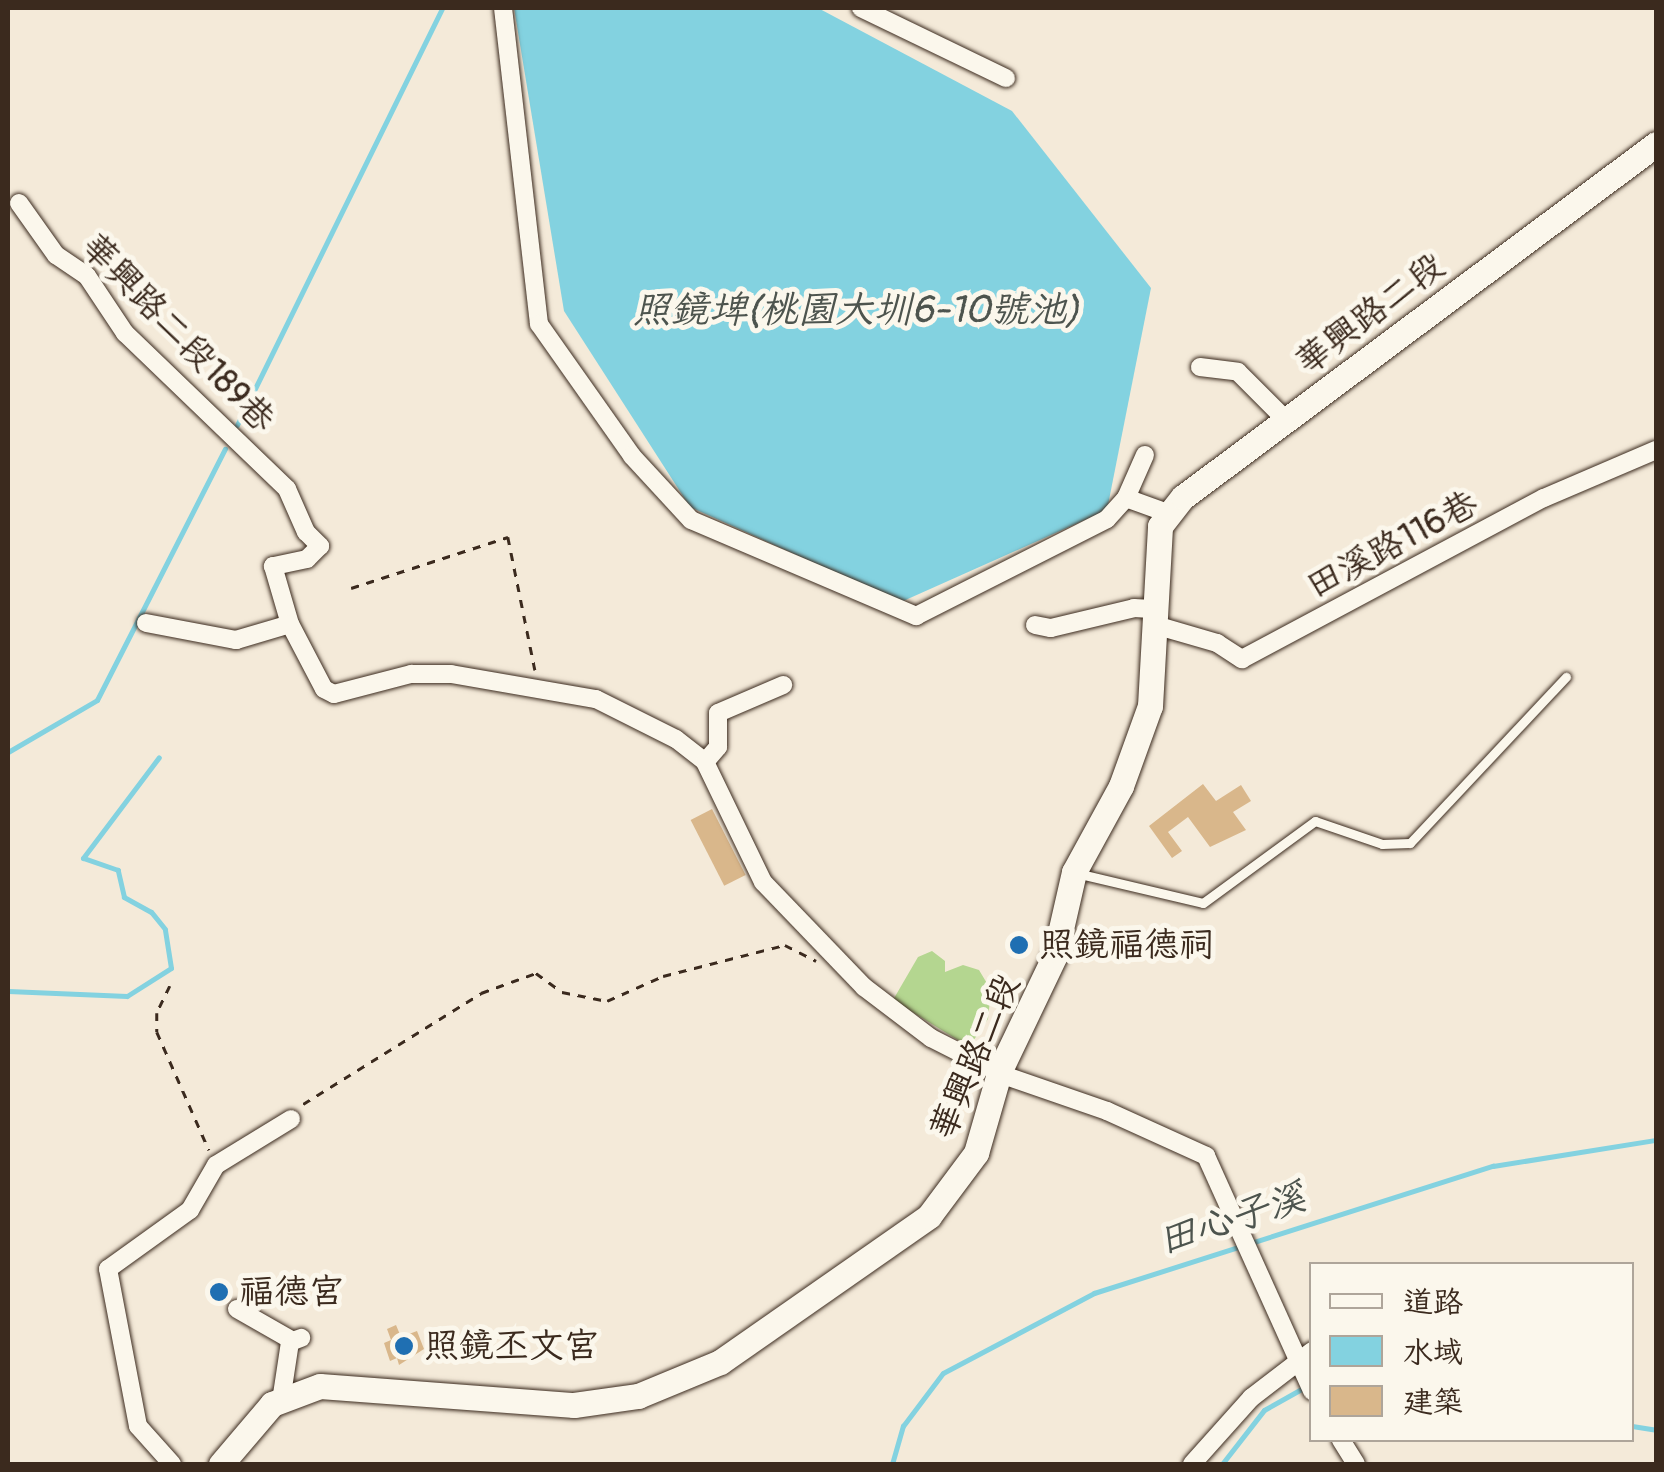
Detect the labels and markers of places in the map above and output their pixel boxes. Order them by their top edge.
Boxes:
place label: 照鏡福德祠 [1039,924,1214,966]
marker: 照鏡福德祠 [1008,934,1030,956]
place label: 福德宮 [239,1271,344,1313]
marker: 福德宮 [208,1281,230,1303]
place label: 照鏡丕文宮 [424,1325,599,1367]
marker: 照鏡丕文宮 [393,1335,415,1357]

